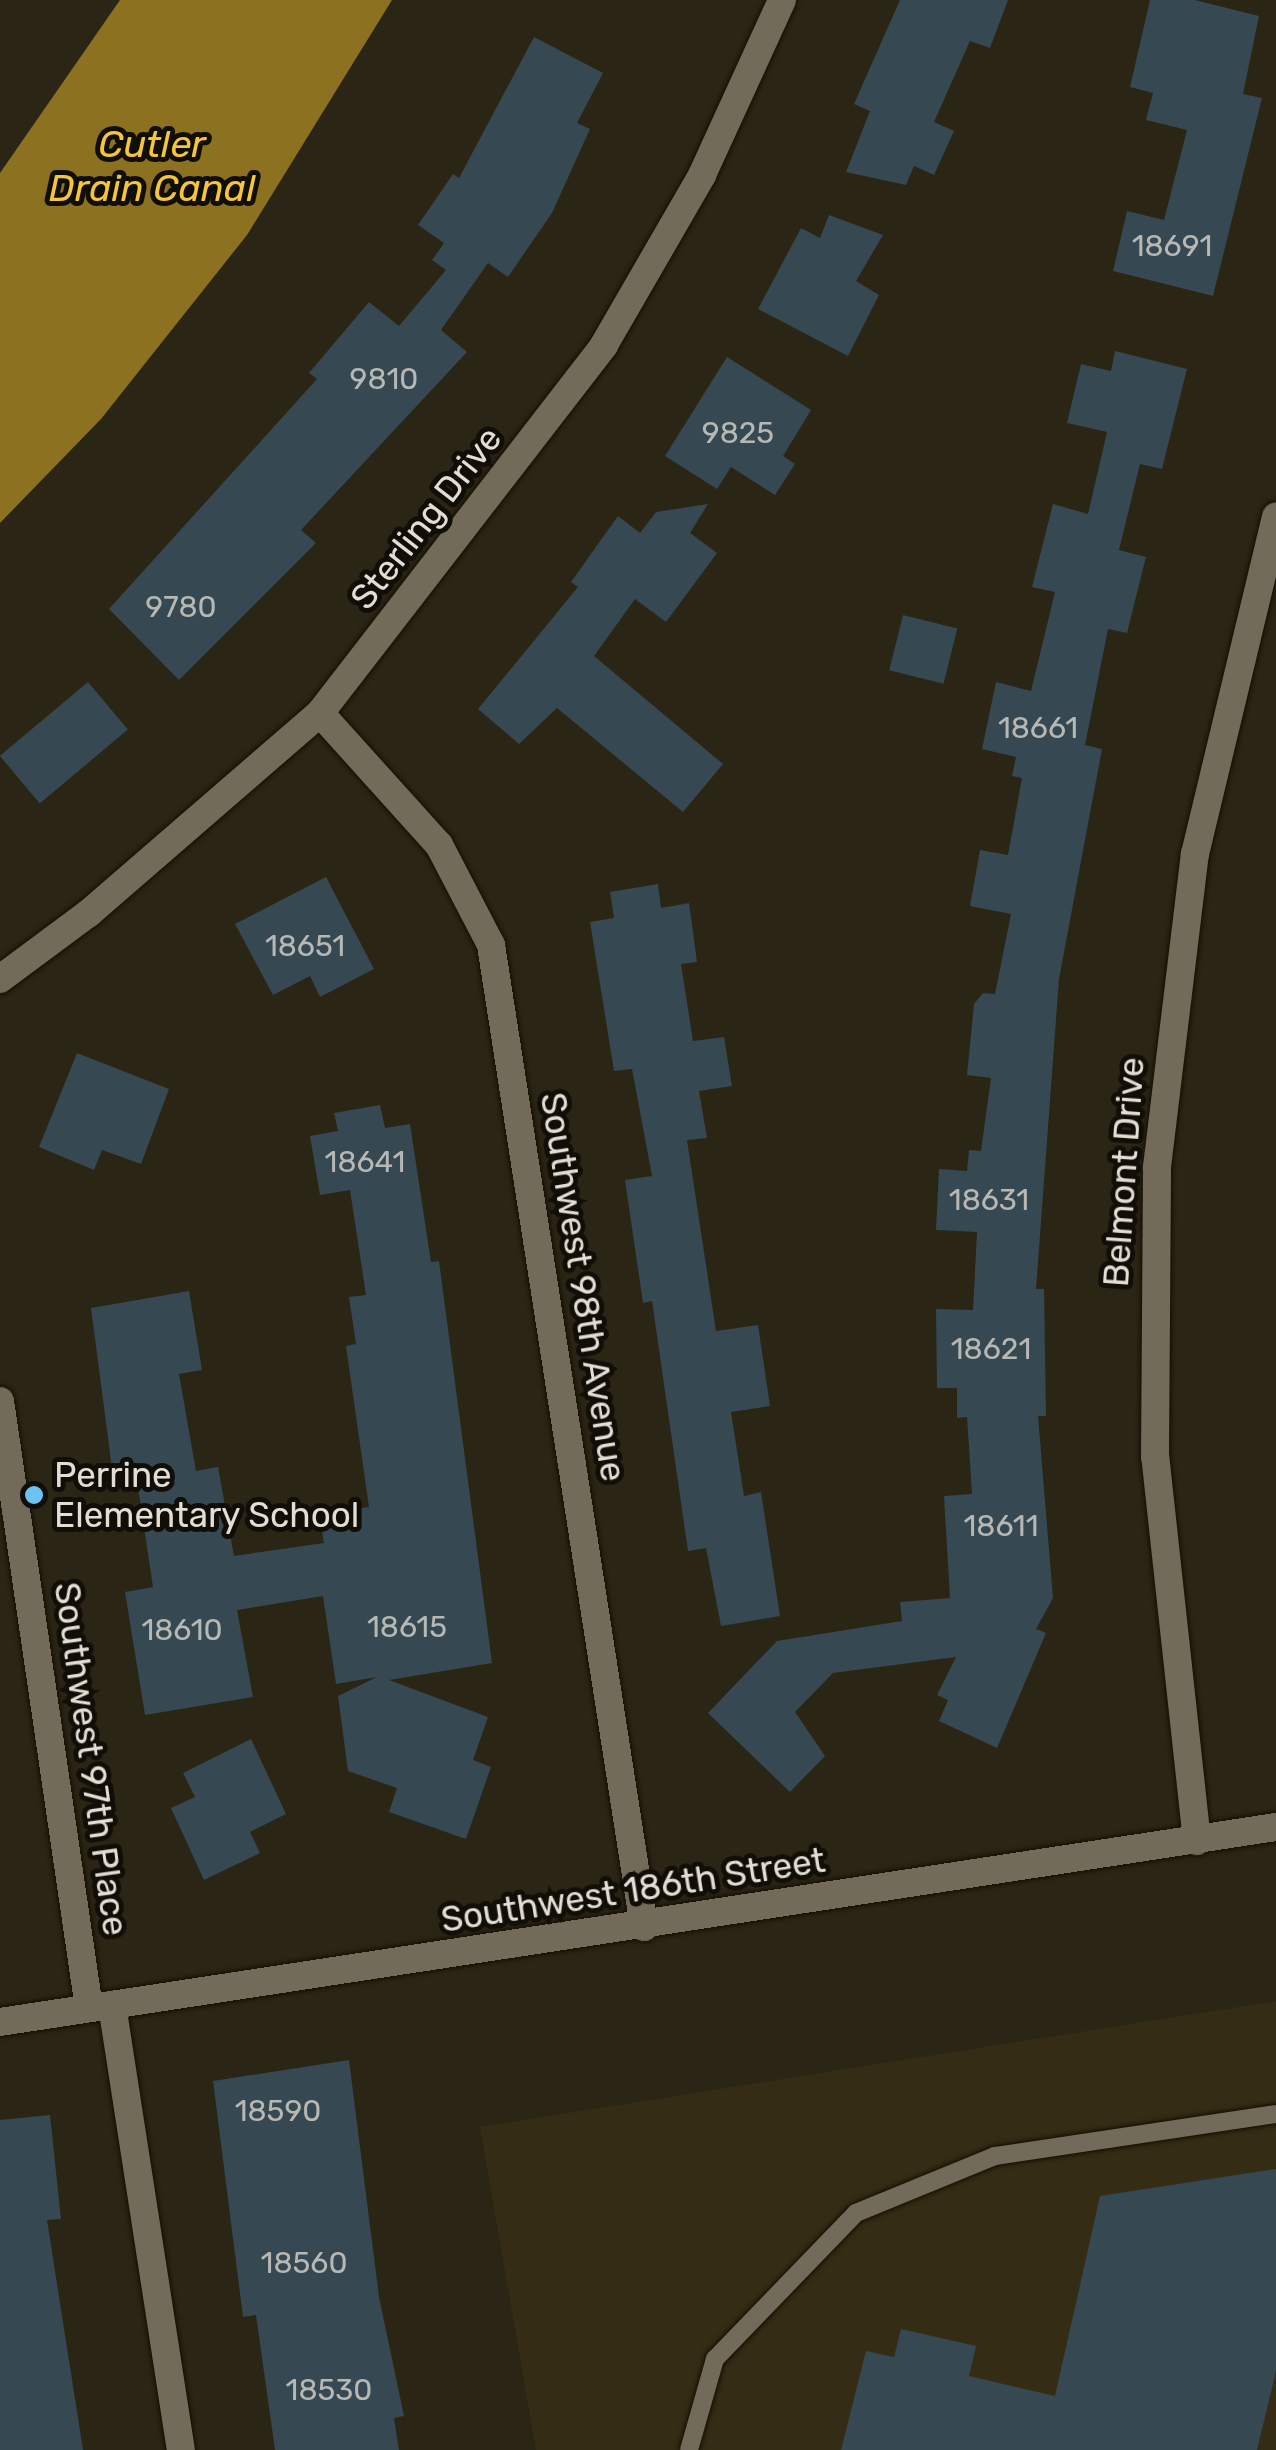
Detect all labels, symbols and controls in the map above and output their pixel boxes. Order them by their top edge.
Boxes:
water label: Cutler Drain Canal [49,122,255,212]
house number: 18691 [1132,228,1212,264]
house number: 9810 [350,361,418,397]
house number: 9825 [702,415,774,451]
street label: Sterling Drive [342,418,510,618]
house number: 9780 [145,589,217,625]
house number: 18661 [998,710,1078,746]
house number: 18651 [265,928,345,964]
street label: Belmont Drive [1095,1056,1153,1288]
street label: Southwest 98th Avenue [531,1089,635,1485]
house number: 18641 [325,1144,405,1180]
house number: 18631 [949,1182,1029,1218]
house number: 18621 [951,1331,1031,1367]
place label: Perrine Elementary School [54,1454,360,1536]
marker: Perrine Elementary School [23,1484,45,1506]
house number: 18611 [964,1508,1038,1544]
street label: Southwest 97th Place [45,1580,137,1938]
house number: 18615 [367,1609,447,1645]
house number: 18610 [141,1612,223,1648]
street label: Southwest 186th Street [438,1839,828,1941]
house number: 18590 [235,2093,321,2129]
house number: 18560 [261,2245,347,2281]
house number: 18530 [286,2372,372,2408]

